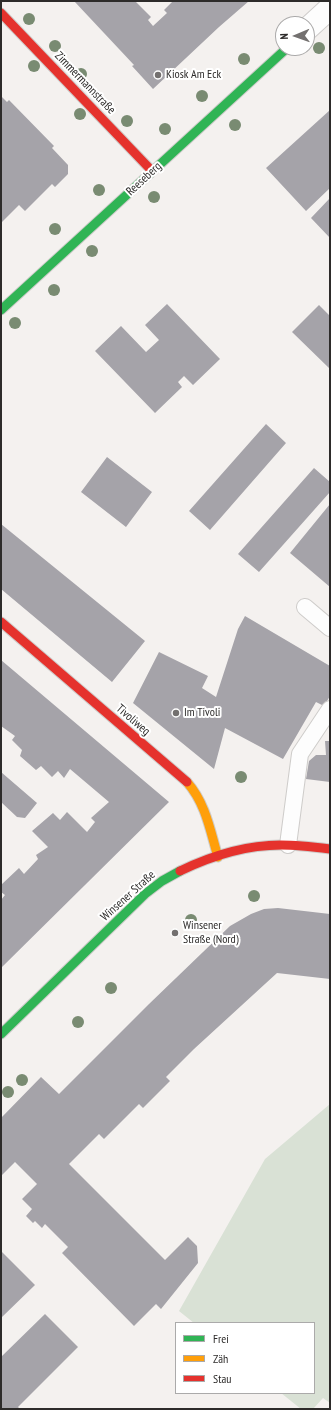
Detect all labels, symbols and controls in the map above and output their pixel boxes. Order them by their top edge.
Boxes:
north arrow [275,16,315,56]
text: N [277,33,291,40]
street label: Zimmermannstraße [52,49,118,117]
place label: Kiosk Am Eck [166,68,221,82]
marker: Kiosk Am Eck [153,70,163,80]
street label: Reeseberg [123,159,165,199]
street label: Tivoliweg [113,701,153,739]
place label: Im Tivoli [184,706,220,720]
marker: Im Tivoli [171,708,181,718]
street label: Winsener Straße [98,868,158,924]
place label: Winsener Straße (Nord) [183,919,239,947]
marker: Winsener Straße (Nord) [170,928,180,938]
legend [175,1322,315,1394]
text: Frei [213,1331,229,1346]
text: Zäh [213,1351,228,1366]
text: Stau [213,1371,231,1386]

